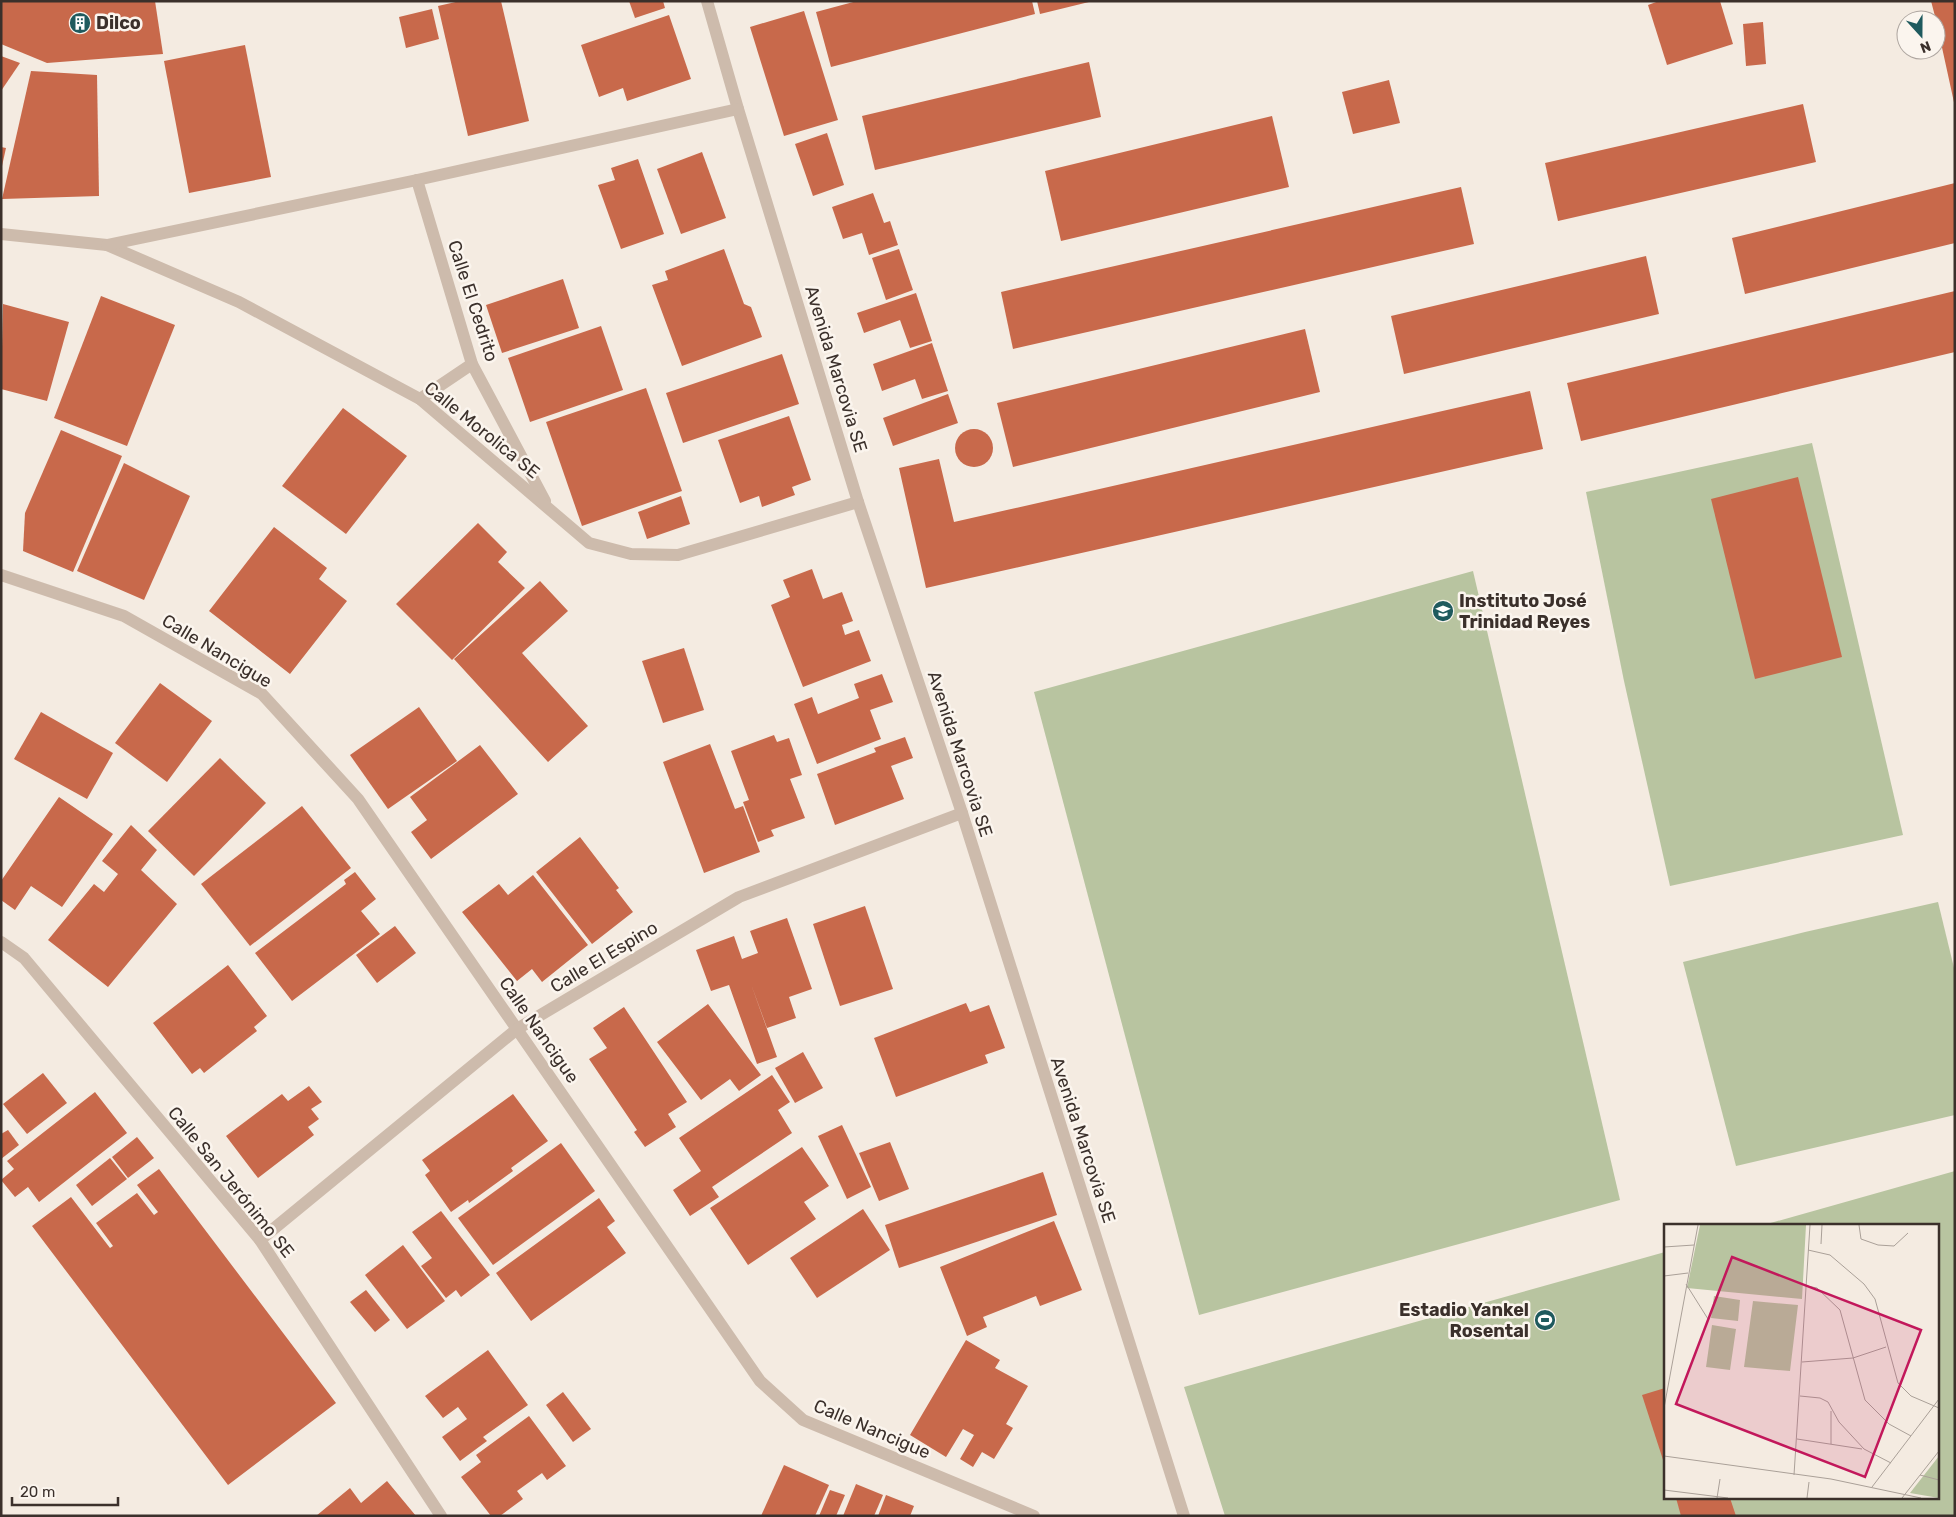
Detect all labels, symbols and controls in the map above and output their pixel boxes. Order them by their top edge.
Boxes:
north arrow [1896,10,1946,60]
building icon: Dilco [68,11,92,35]
place label: Dilco [96,12,141,34]
text: N [1918,37,1933,56]
street label: Calle El Cedrito [443,238,503,364]
street label: Avenida Marcovia SE [800,283,872,455]
street label: Calle Morolica SE [420,377,544,483]
place label: Instituto José Trinidad Reyes [1459,590,1590,633]
school or university icon: Instituto José Trinidad Reyes [1431,599,1455,623]
street label: Calle Nancigue [158,610,276,692]
street label: Avenida Marcovia SE [923,668,997,840]
street label: Calle El Espino [546,916,662,998]
street label: Calle Nancigue [494,973,584,1087]
street label: Avenida Marcovia SE [1046,1054,1120,1226]
street label: Calle San Jerónimo SE [163,1102,299,1262]
inset map [1664,1224,1938,1500]
place label: Estadio Yankel Rosental [1399,1299,1529,1342]
sports icon: Estadio Yankel Rosental [1533,1308,1557,1332]
street label: Calle Nancigue [810,1395,934,1463]
scale bar [12,1474,119,1506]
text: 20 m [20,1483,55,1501]

